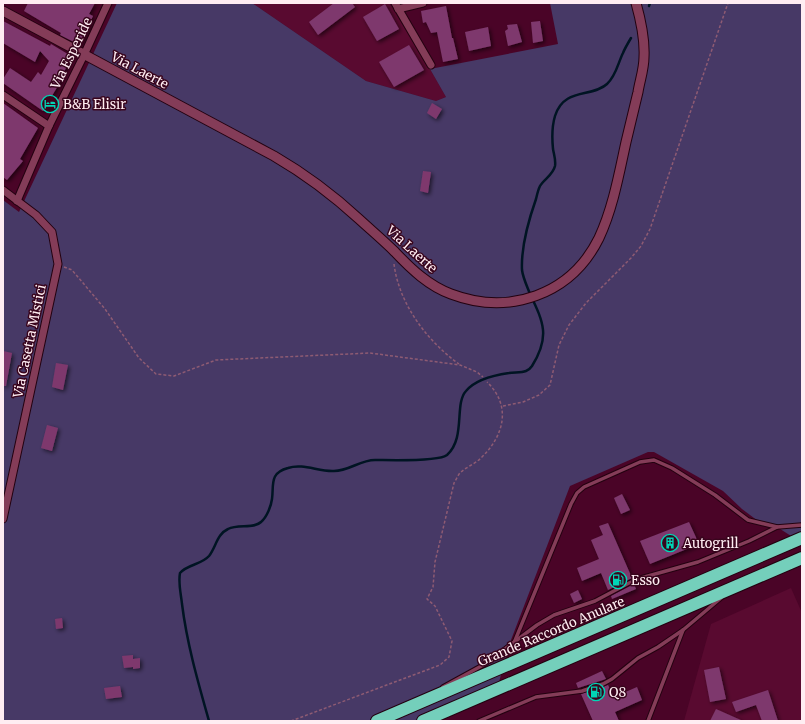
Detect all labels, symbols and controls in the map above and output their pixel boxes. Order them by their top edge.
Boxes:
street label: Via Esperide [46,14,96,93]
street label: Via Laerte [107,48,172,93]
hotel icon: B&B Elisir [40,94,60,114]
place label: B&B Elisir [63,96,126,113]
street label: Via Laerte [382,221,441,277]
street label: Via Casetta Mistici [9,283,50,400]
building icon: Autogrill [660,533,680,553]
place label: Autogrill [682,535,739,552]
fuel station icon: Esso [608,570,628,590]
place label: Esso [631,572,660,589]
street label: Grande Raccordo Anulare [475,593,627,670]
fuel station icon: Q8 [586,682,606,702]
place label: Q8 [609,684,626,701]

